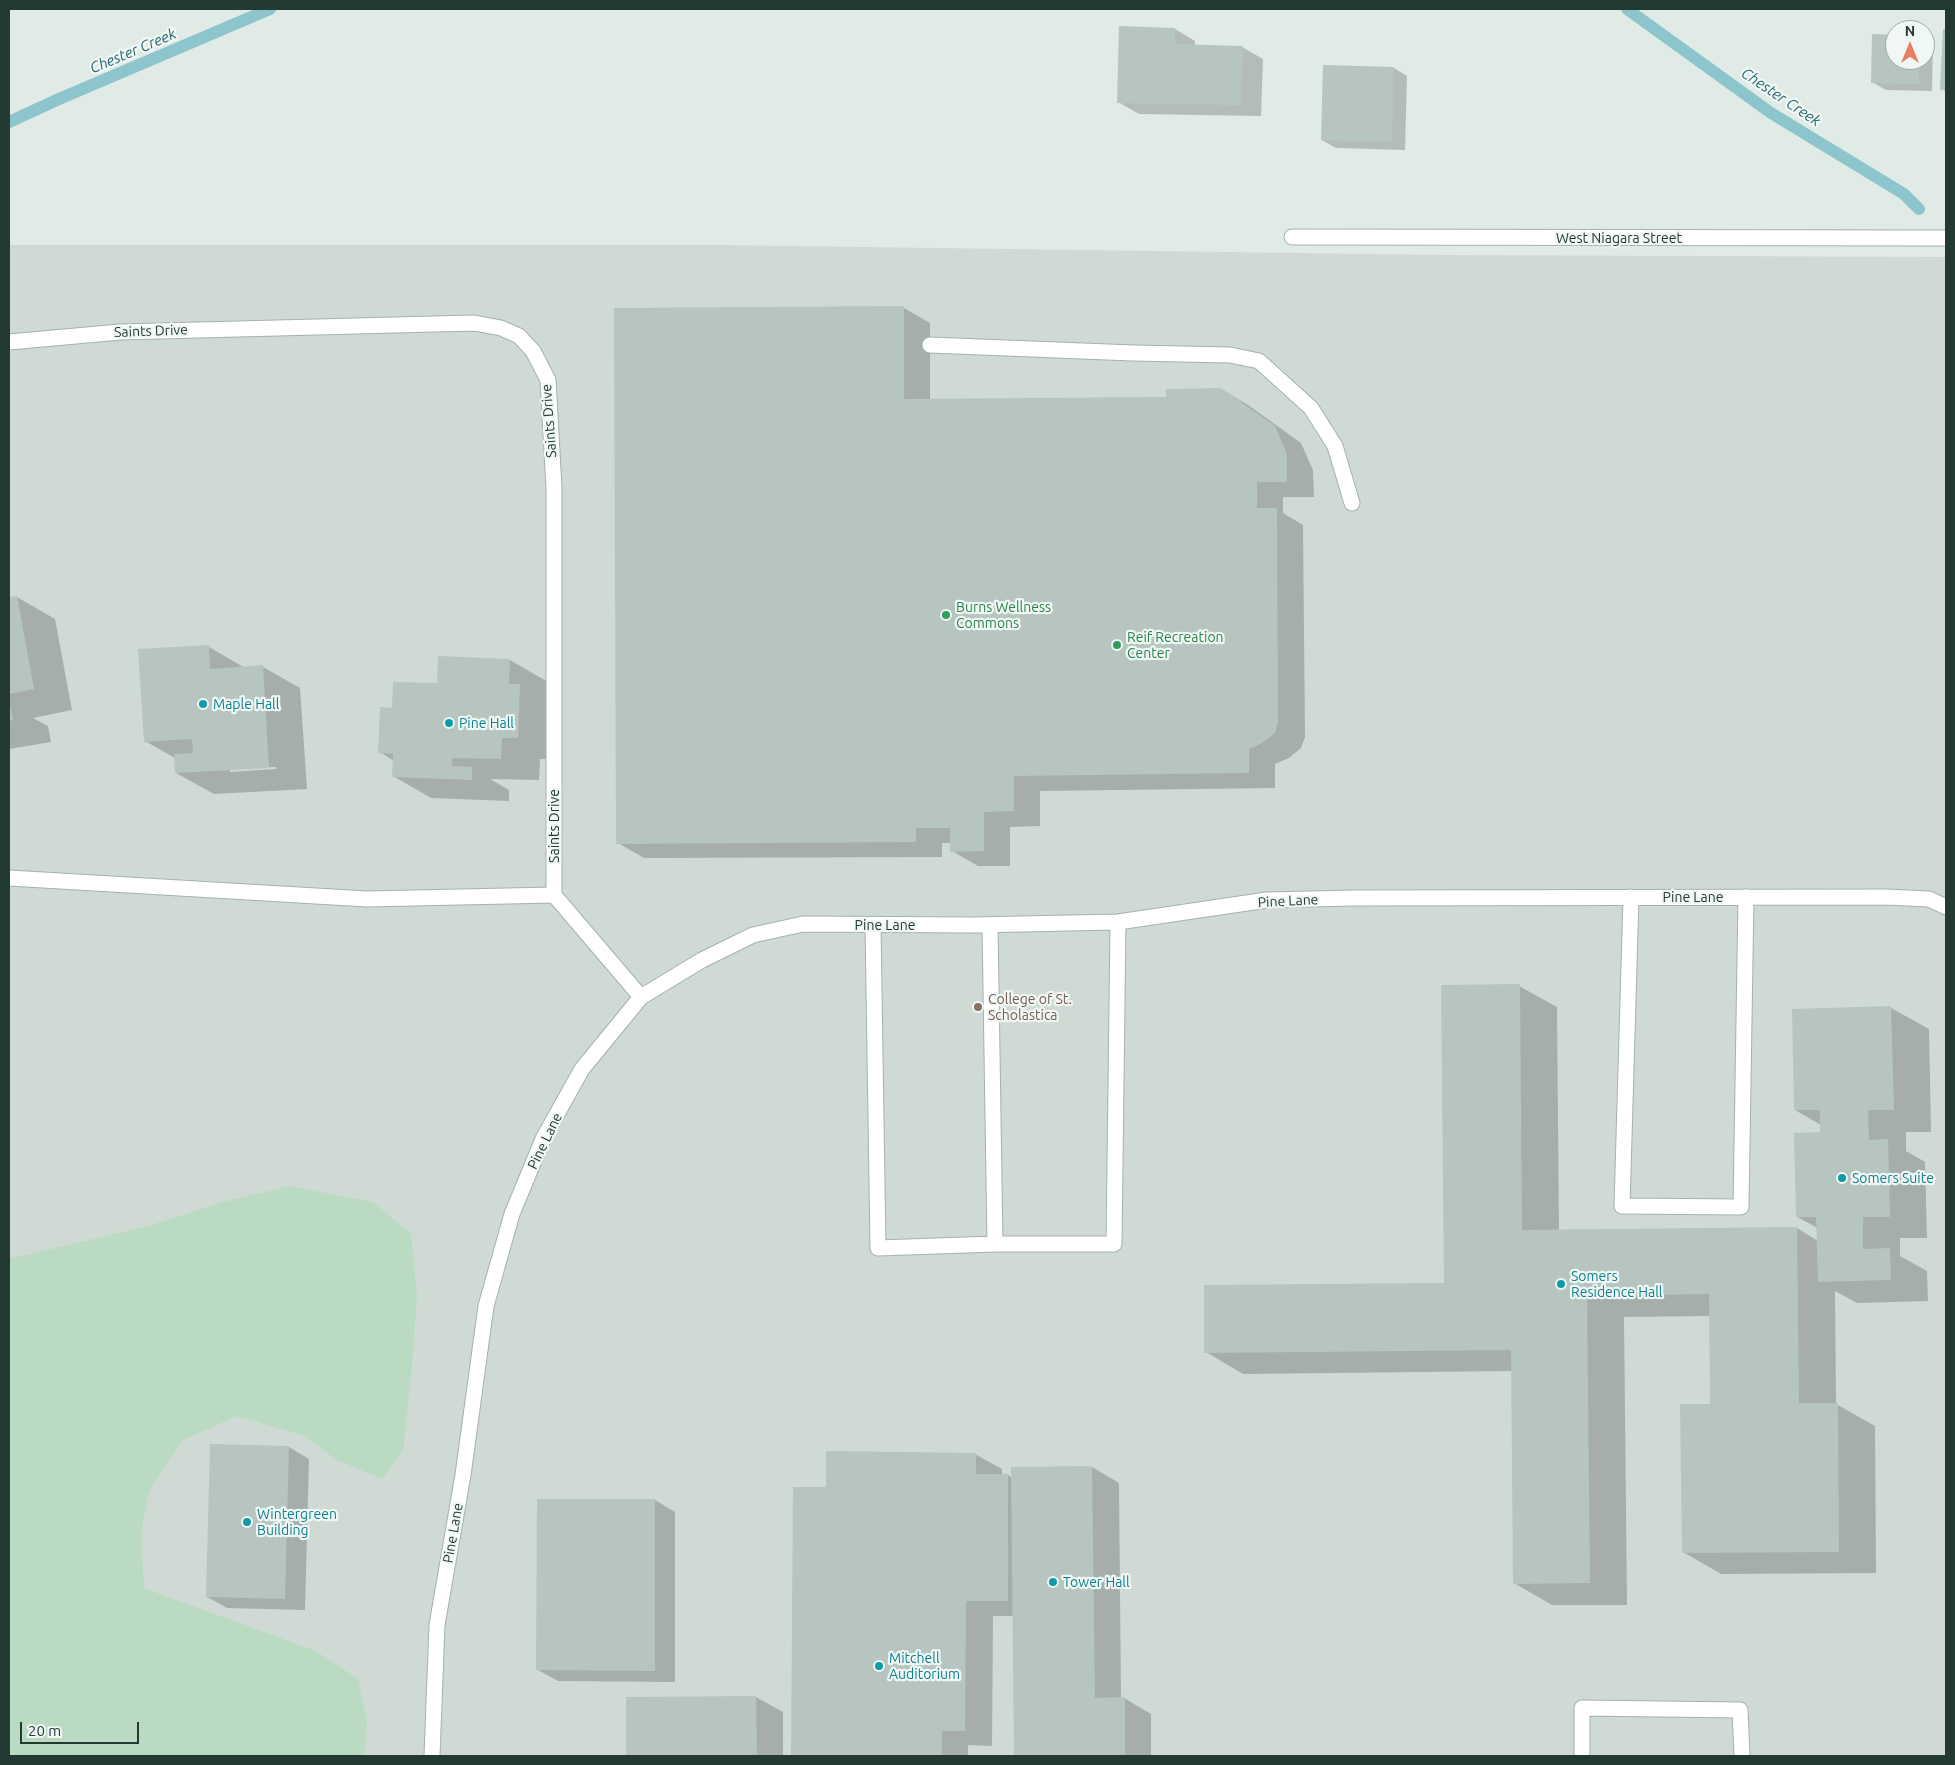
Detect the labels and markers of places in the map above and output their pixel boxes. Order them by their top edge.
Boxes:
place label: Burns Wellness Commons [956,599,1051,632]
marker: Burns Wellness Commons [940,609,952,621]
place label: Reif Recreation Center [1127,629,1224,662]
marker: Reif Recreation Center [1111,639,1123,651]
place label: Maple Hall [213,696,279,712]
marker: Maple Hall [197,698,209,710]
place label: Pine Hall [459,715,514,731]
marker: Pine Hall [443,717,455,729]
place label: College of St. Scholastica [988,991,1072,1024]
marker: College of St. Scholastica [972,1001,984,1013]
place label: Somers Suite [1852,1170,1934,1186]
marker: Somers Suite [1836,1172,1848,1184]
place label: Somers Residence Hall [1571,1268,1663,1300]
marker: Somers Residence Hall [1555,1278,1567,1290]
place label: Wintergreen Building [257,1506,337,1538]
marker: Wintergreen Building [241,1516,253,1528]
place label: Tower Hall [1063,1574,1130,1590]
marker: Tower Hall [1047,1576,1059,1588]
place label: Mitchell Auditorium [889,1650,960,1682]
marker: Mitchell Auditorium [873,1660,885,1672]

